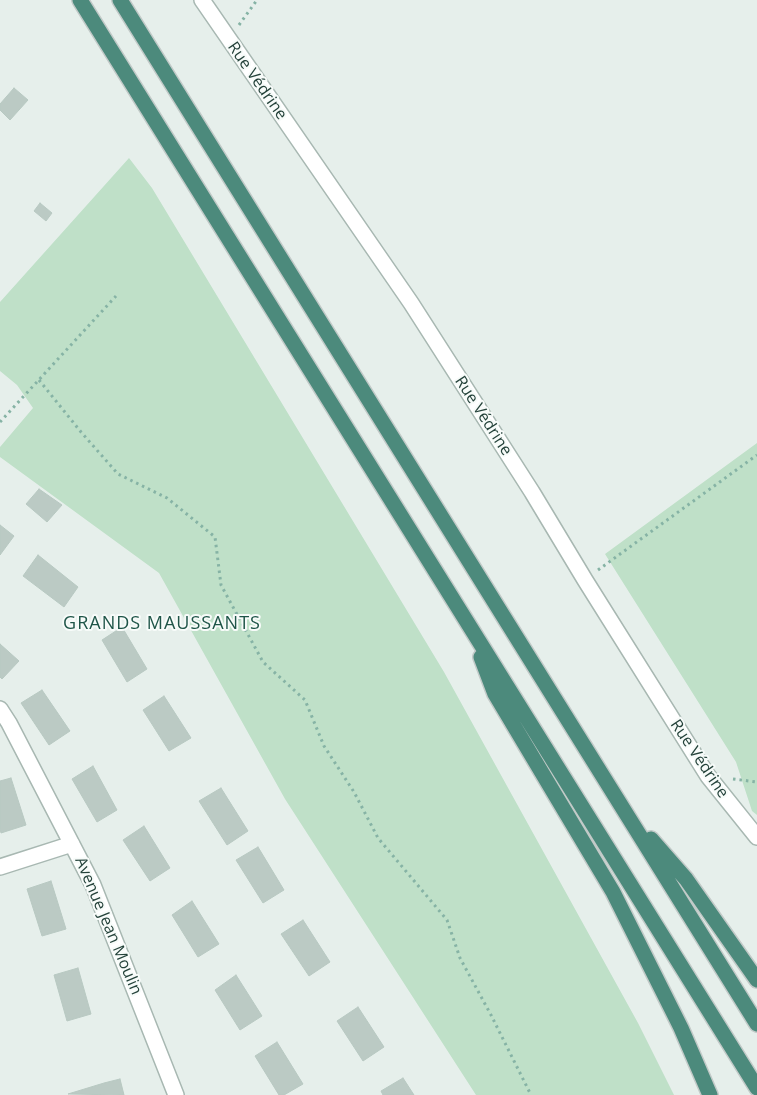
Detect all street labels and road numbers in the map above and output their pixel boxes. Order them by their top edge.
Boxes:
street label: Rue Védrine [223,38,291,124]
street label: Rue Védrine [450,373,516,459]
street label: Rue Védrine [666,716,732,802]
street label: Avenue Jean Moulin [70,854,146,998]

